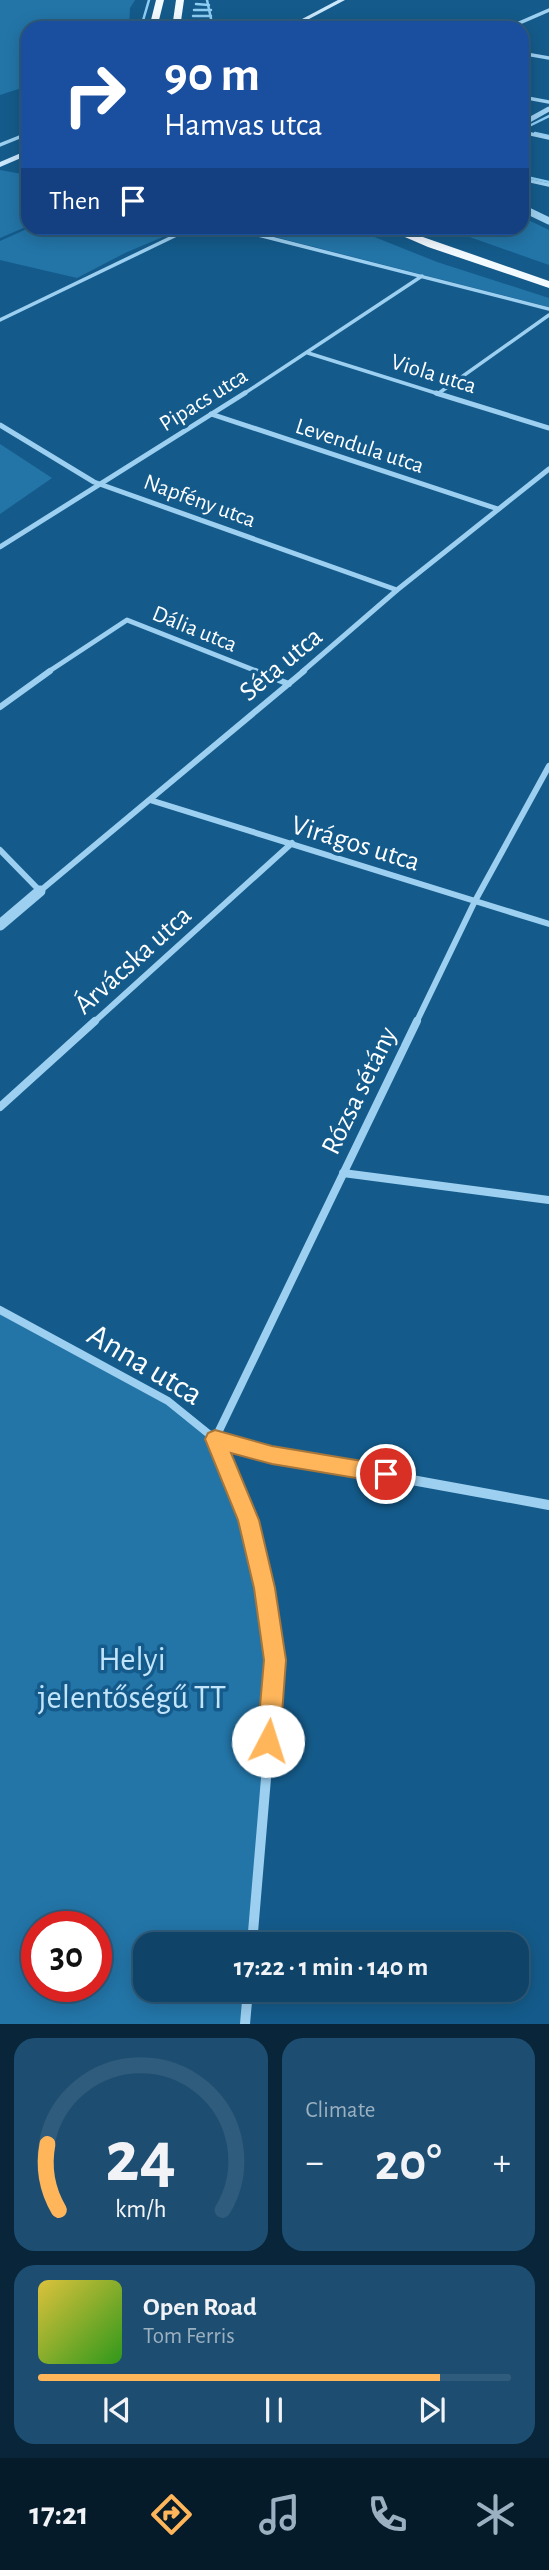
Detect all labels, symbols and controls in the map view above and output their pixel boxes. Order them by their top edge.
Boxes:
icon: right [49,49,140,140]
text: 90 m [164,51,260,100]
text: Hamvas utca [164,109,323,141]
icon: arrive [114,182,152,220]
text: Then [49,188,100,214]
street label: Viola utca [388,351,479,398]
street label: Pipacs utca [156,364,252,436]
street label: Levendula utca [293,415,427,478]
street label: Napfény utca [140,471,259,532]
street label: Dália utca [149,602,240,657]
street label: Séta utca [235,622,328,707]
street label: Virágos utca [288,811,423,877]
street label: Árvácska utca [67,899,197,1020]
street label: Rózsa sétány [317,1023,403,1159]
street label: Anna utca [81,1318,208,1412]
pin [356,1444,416,1504]
icon: arrive [367,1455,405,1493]
park label: Helyi jelentőségű TT [38,1644,226,1715]
position arrow [231,1704,305,1778]
speed limit sign: 30 [21,1911,112,2002]
text: 17:22 · 1 min · 140 m [234,1954,428,1980]
text: Climate [306,2099,375,2122]
text: 24 [105,2123,176,2196]
text: 20° [375,2137,442,2189]
text: − [306,2144,324,2182]
text: + [493,2144,511,2182]
text: km/h [115,2197,167,2222]
text: Open Road [143,2294,257,2320]
text: Tom Ferris [143,2325,235,2348]
icon: previous [98,2391,136,2429]
icon: pause [255,2391,293,2429]
icon: next [413,2391,451,2429]
icon: directions [147,2490,196,2539]
icon: music [255,2490,304,2539]
icon: phone [363,2490,412,2539]
icon: climate [471,2490,520,2539]
text: 17:21 [29,2498,89,2530]

